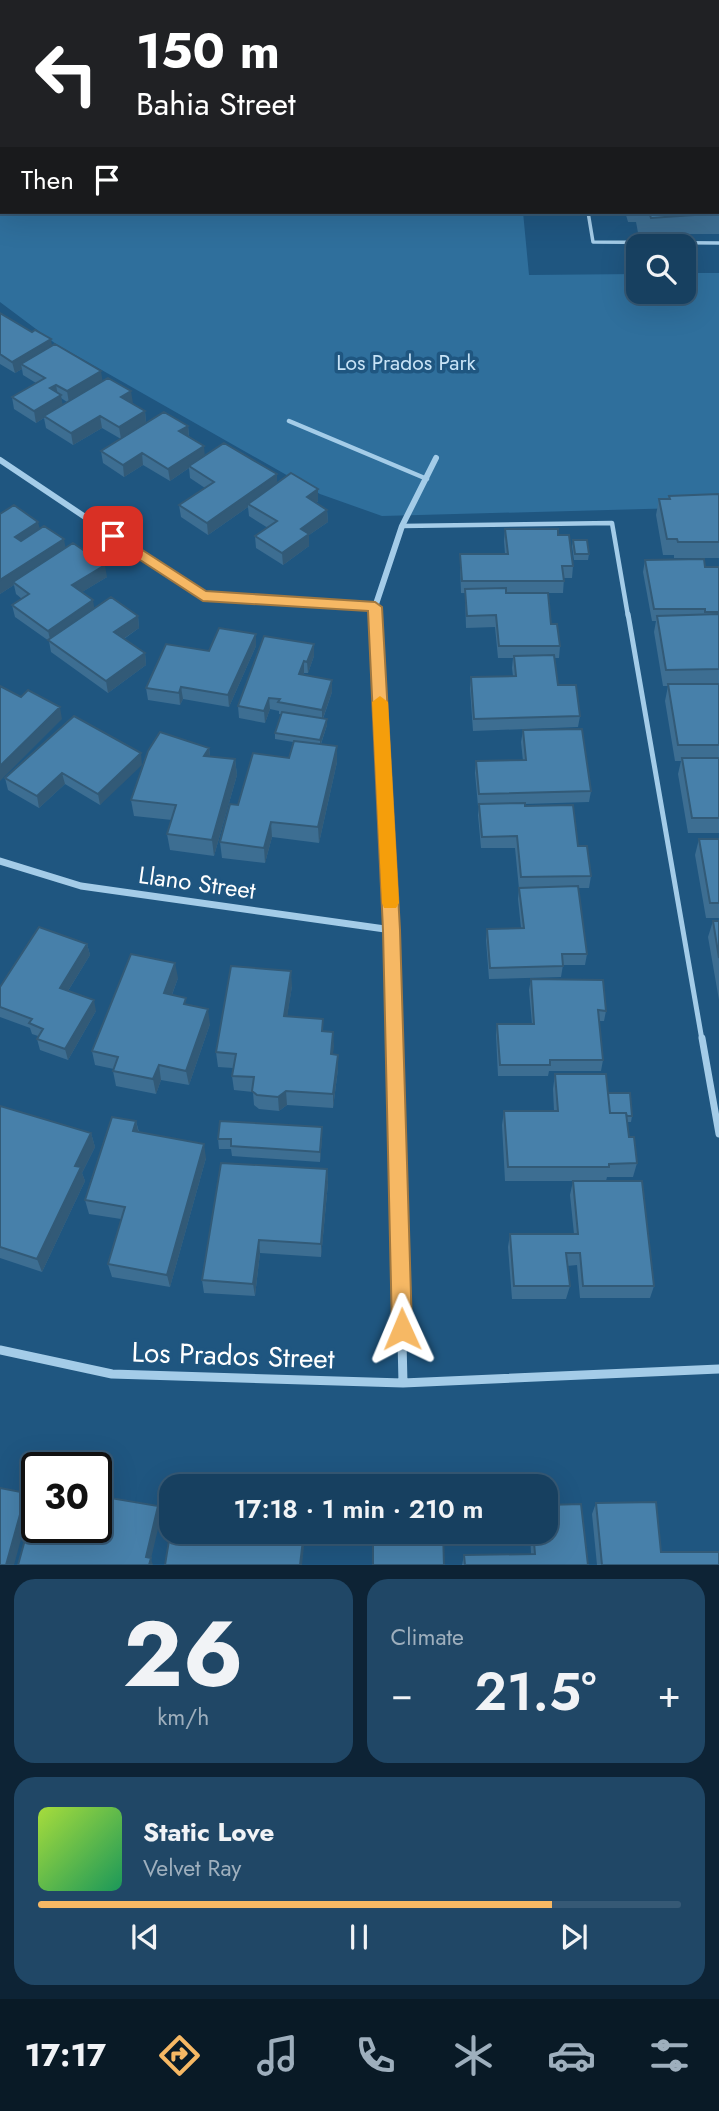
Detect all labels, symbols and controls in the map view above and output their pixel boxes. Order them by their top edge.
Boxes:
text: 150 m [136,16,280,86]
icon: left [21,28,112,119]
text: Bahia Street [136,81,296,127]
text: Then [21,161,74,199]
icon: arrive [88,161,126,199]
map controls [626,234,696,304]
button: search [626,234,696,304]
park label: Los Prados Park [336,348,477,378]
pin [83,506,143,566]
icon: arrive [94,517,132,555]
street label: Llano Street [136,857,258,908]
position arrow [365,1292,439,1366]
street label: Los Prados Street [131,1331,335,1380]
speed limit sign: 30 [21,1452,112,1543]
text: 17:18 · 1 min · 210 m [234,1490,483,1528]
text: 26 [123,1589,244,1720]
text: Climate [391,1620,464,1654]
text: 21.5° [474,1654,596,1730]
text: − [391,1666,413,1721]
text: + [658,1666,681,1721]
text: km/h [157,1700,209,1734]
text: Static Love [143,1813,275,1851]
text: Velvet Ray [143,1851,241,1885]
icon: previous [126,1918,164,1956]
icon: pause [340,1918,378,1956]
icon: next [555,1918,593,1956]
icon: directions [155,2031,204,2080]
icon: music [253,2031,302,2080]
icon: phone [351,2031,400,2080]
icon: climate [449,2031,498,2080]
icon: car [547,2031,596,2080]
icon: filters [645,2031,694,2080]
text: 17:17 [25,2032,106,2078]

